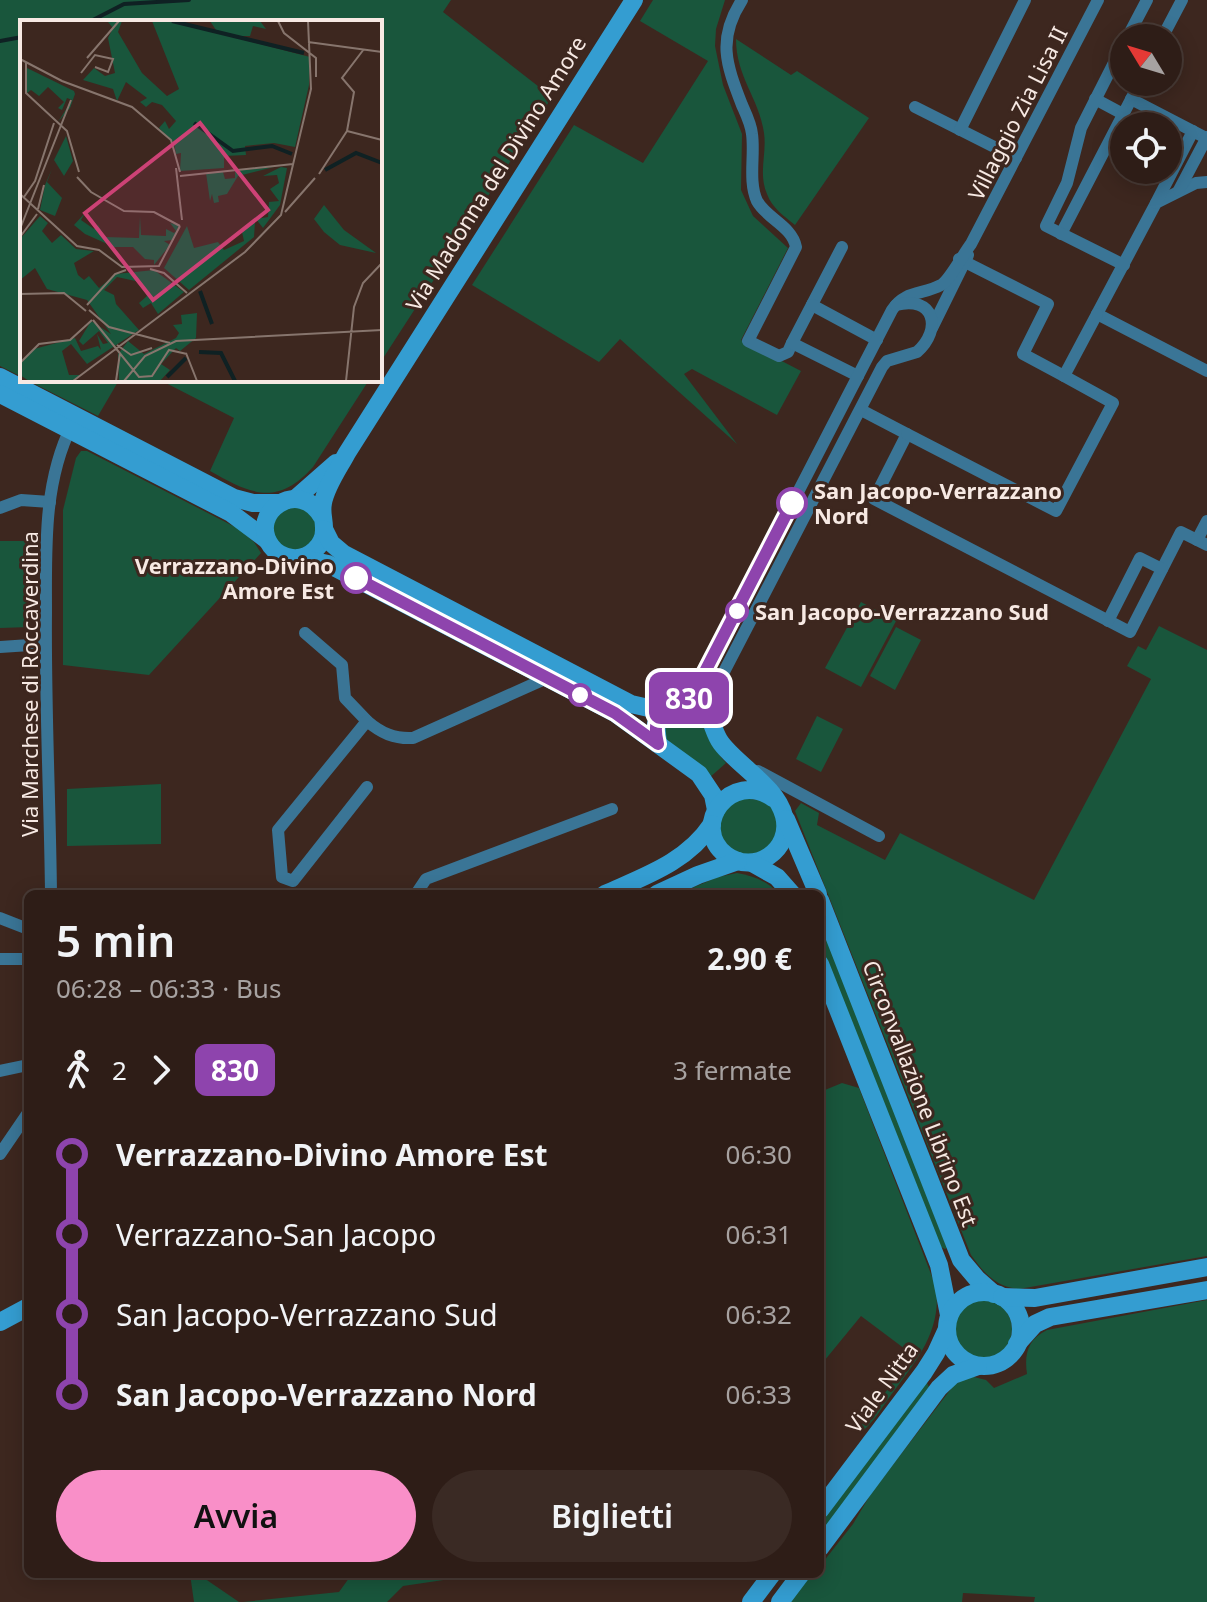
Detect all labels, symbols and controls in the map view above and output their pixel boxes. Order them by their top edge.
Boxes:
inset map [20,20,382,382]
street label: Villaggio Zia Lisa II [960,21,1074,205]
north arrow [1110,24,1182,96]
map controls [1110,24,1182,184]
street label: Via Madonna del Divino Amore [398,30,592,316]
button: locate [1110,112,1182,184]
place label: San Jacopo-Verrazzano Nord [814,475,1062,530]
marker: San Jacopo-Verrazzano Nord [777,488,807,518]
street label: Via Marchese di Roccaverdina [14,531,44,837]
place label: Verrazzano-Divino Amore Est [135,550,334,605]
marker: Verrazzano-Divino Amore Est [341,563,371,593]
place label: San Jacopo-Verrazzano Sud [755,596,1049,626]
marker: San Jacopo-Verrazzano Sud [726,600,748,622]
line badge: 830 [643,672,735,724]
text: 830 [665,679,713,717]
unlabelled marker [569,684,591,706]
text: 5 min [56,910,175,970]
text: 2.90 € [707,938,792,979]
street label: Circonvallazione Librino Est [856,956,986,1230]
text: 06:28 – 06:33 · Bus [56,970,281,1006]
icon: walk [56,1048,100,1092]
icon: forward [139,1048,183,1092]
text: 830 [211,1051,259,1089]
text: 2 [112,1052,127,1088]
text: 3 fermate [673,1052,792,1088]
text: Verrazzano-Divino Amore Est [116,1134,548,1175]
text: 06:30 [726,1136,792,1172]
text: Verrazzano-San Jacopo [116,1214,437,1255]
text: 06:31 [726,1216,792,1252]
text: San Jacopo-Verrazzano Sud [116,1294,498,1335]
text: 06:32 [726,1296,792,1332]
street label: Viale Nitta [838,1335,924,1439]
text: San Jacopo-Verrazzano Nord [116,1374,537,1415]
text: 06:33 [726,1376,792,1412]
button: Avvia [56,1470,416,1562]
button: Biglietti [432,1470,792,1562]

